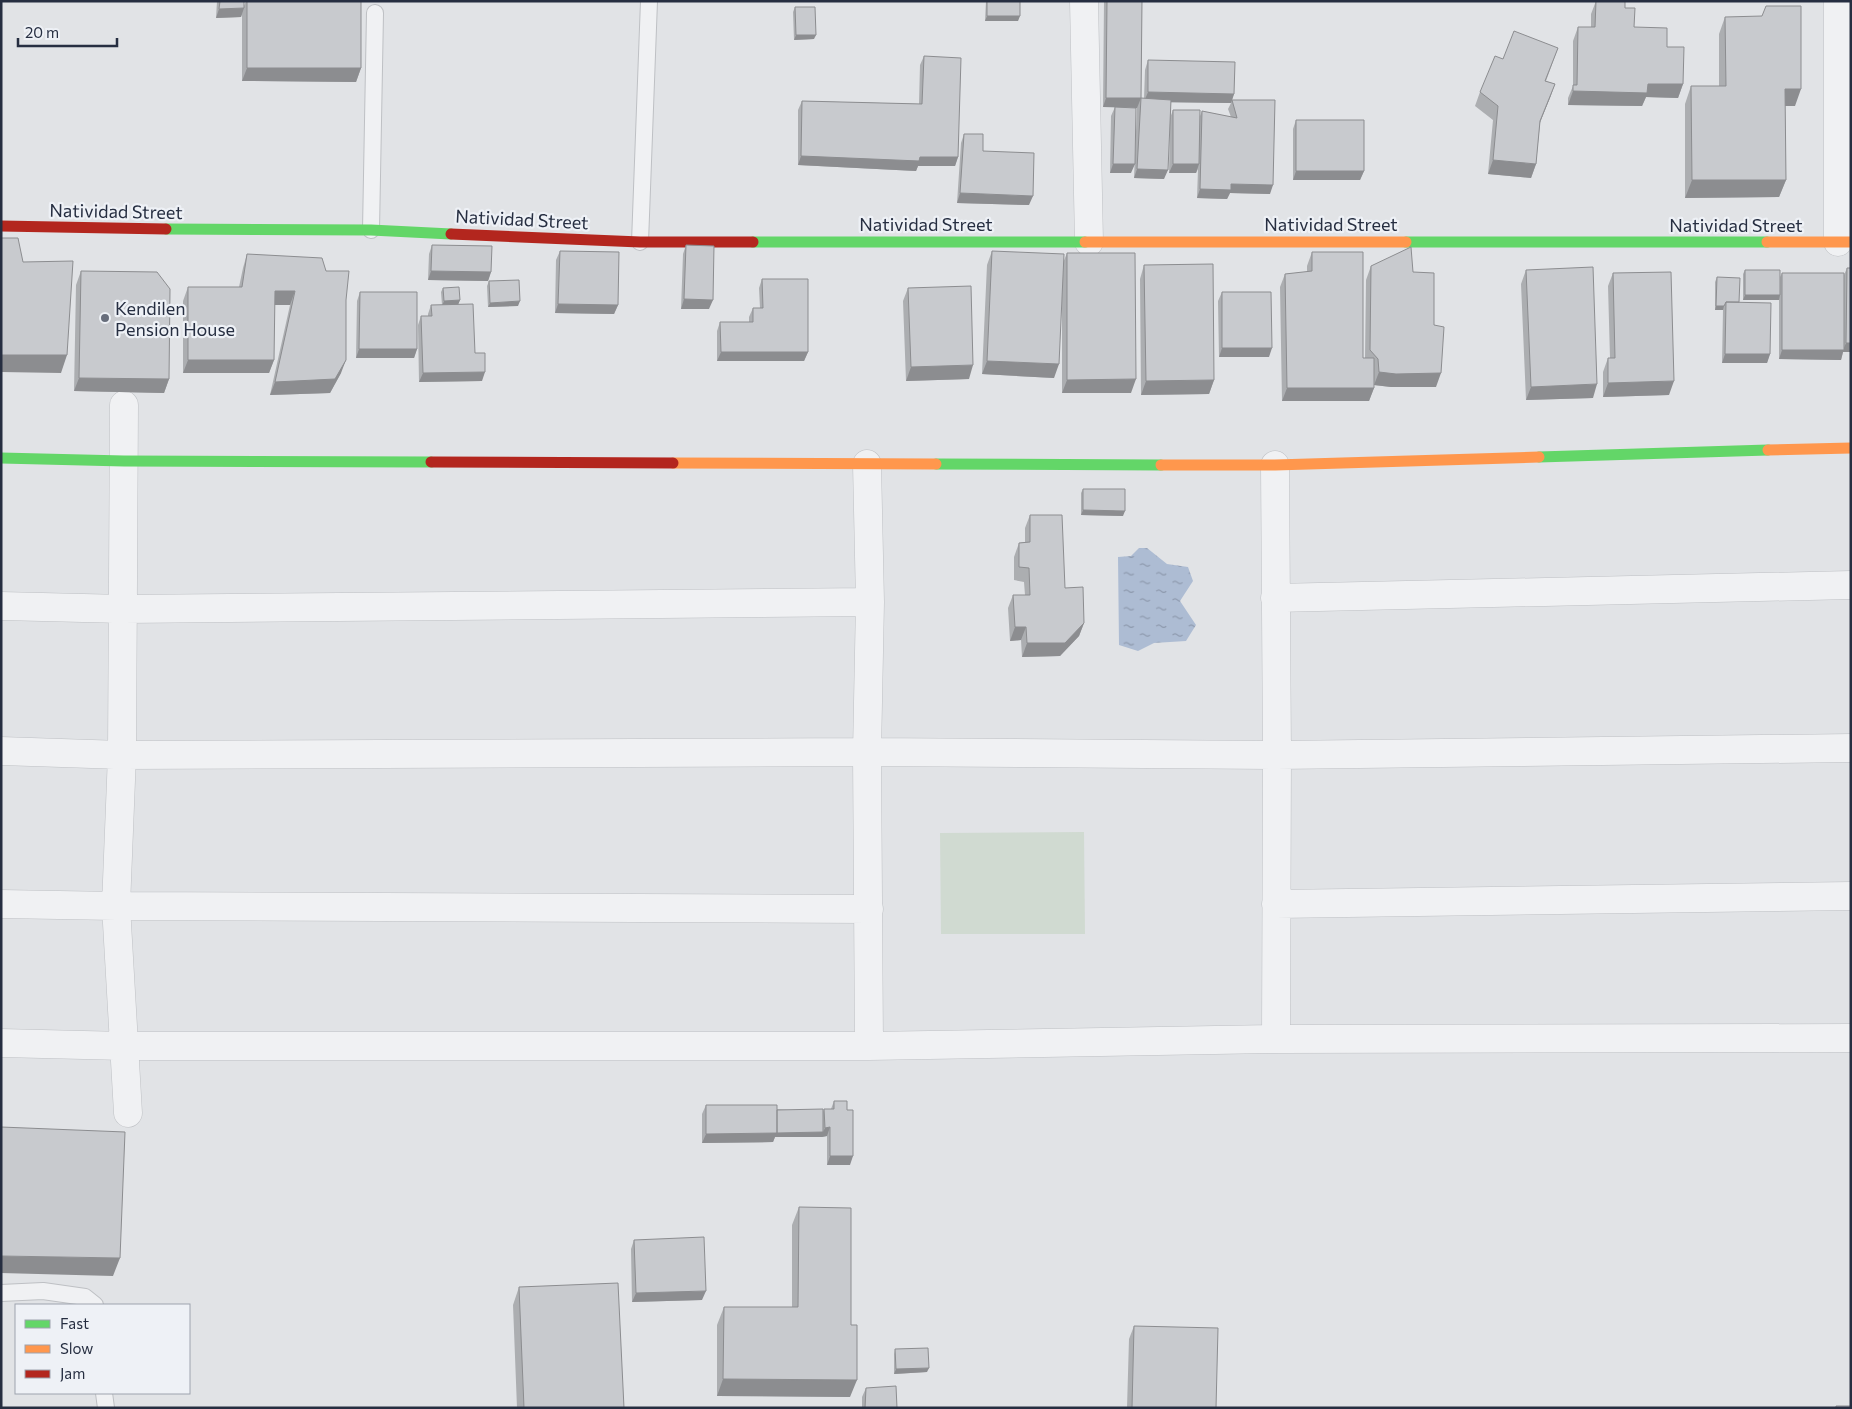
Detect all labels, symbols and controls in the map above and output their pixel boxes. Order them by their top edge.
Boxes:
scale bar [18,15,116,47]
text: 20 m [25,23,59,41]
street label: Natividad Street [49,199,183,223]
street label: Natividad Street [455,205,589,233]
street label: Natividad Street [859,213,993,235]
street label: Natividad Street [1264,213,1398,235]
street label: Natividad Street [1669,214,1803,236]
place label: Kendilen Pension House [115,297,235,340]
marker: Kendilen Pension House [99,312,111,324]
legend [15,1304,190,1394]
text: Fast [60,1314,89,1332]
text: Slow [60,1339,93,1357]
text: Jam [60,1364,85,1382]

